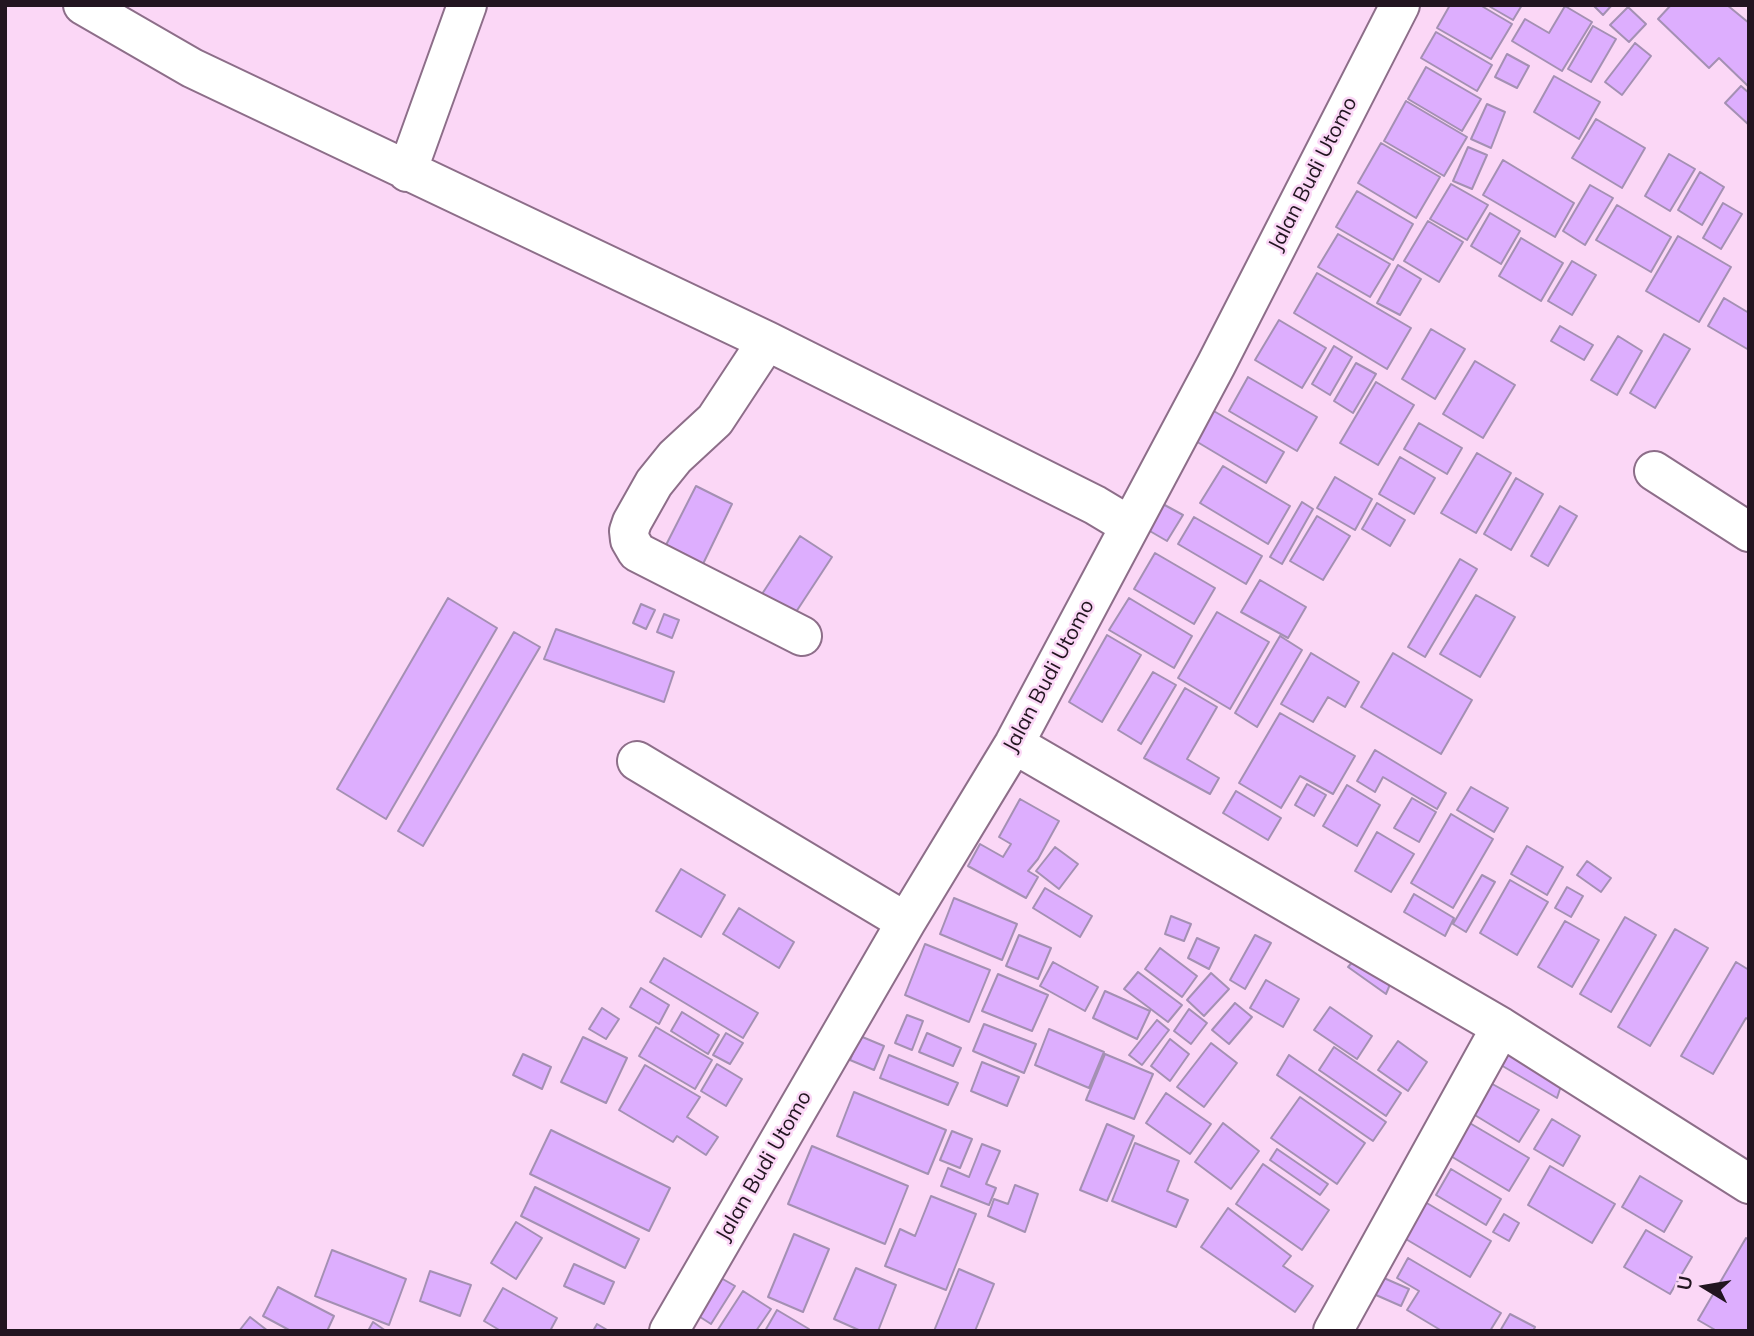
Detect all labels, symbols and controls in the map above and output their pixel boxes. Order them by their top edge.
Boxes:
street label: Jalan Budi Utomo [1263,93,1363,255]
street label: Jalan Budi Utomo [998,595,1100,757]
street label: Jalan Budi Utomo [711,1086,817,1246]
north arrow [1670,1252,1740,1322]
text: U [1671,1274,1698,1292]

